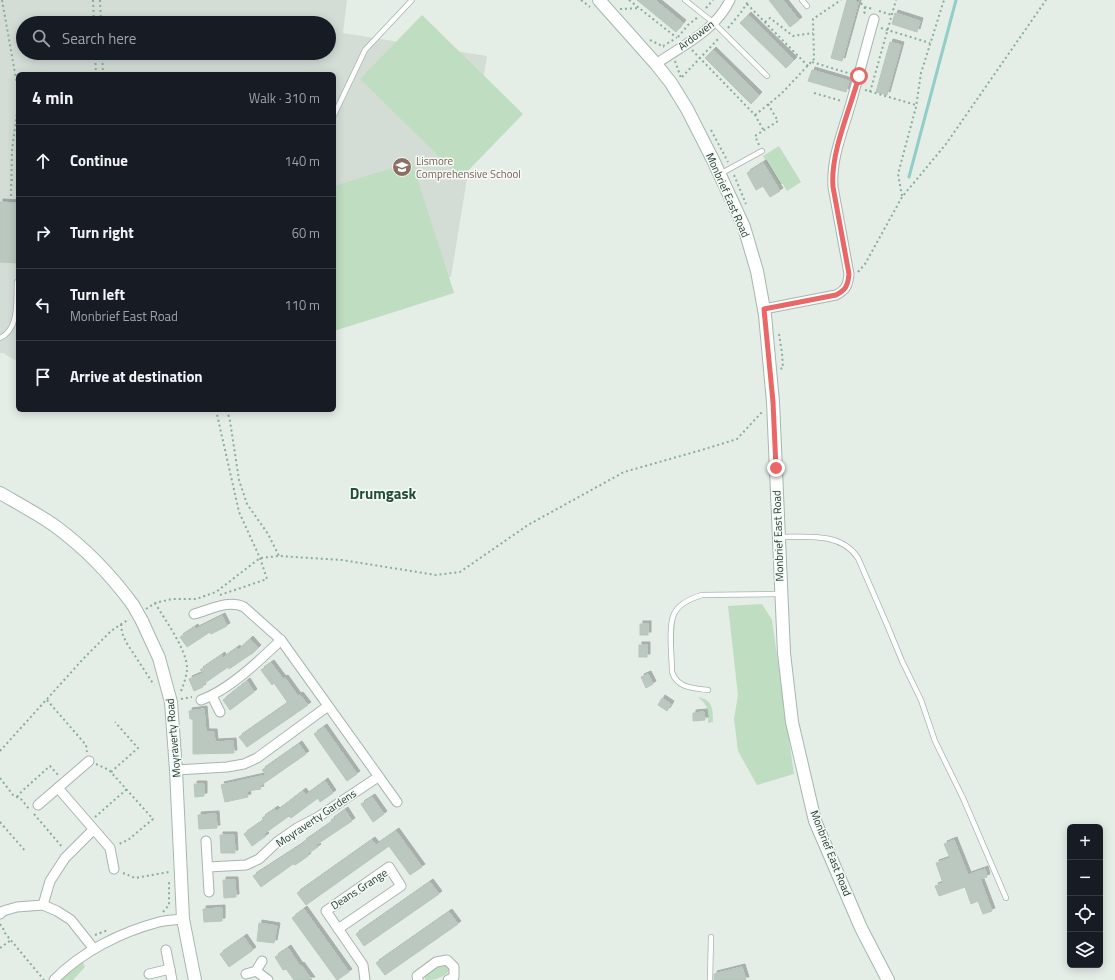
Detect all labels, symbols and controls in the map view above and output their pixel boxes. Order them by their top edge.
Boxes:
search box [16,16,336,60]
street label: Ardowen [675,16,717,54]
icon: search [30,27,52,49]
text: Search here [62,27,136,50]
route start [850,67,868,85]
text: 4 min [32,85,73,111]
text: Walk · 310 m [249,88,320,108]
text: Continue [70,149,128,172]
icon: ahead [32,150,54,172]
street label: Monbrief East Road [702,150,754,240]
text: 140 m [284,151,320,171]
place label: Lismore Comprehensive School [416,153,521,182]
school or university icon: Lismore Comprehensive School [391,156,413,178]
text: Turn right [70,221,134,244]
icon: right [32,222,54,244]
text: 60 m [292,223,320,243]
text: Turn left [70,283,125,306]
icon: left [32,294,54,316]
text: 110 m [284,295,320,315]
text: Monbrief East Road [70,306,178,326]
text: Arrive at destination [70,365,203,388]
icon: arrive [32,366,54,388]
route end [767,459,785,477]
district label: Drumgask [350,482,417,505]
street label: Monbrief East Road [768,490,788,582]
street label: Moyraverty Road [162,698,184,778]
street label: Moyraverty Gardens [273,785,359,851]
street label: Monbrief East Road [806,808,856,898]
map controls [1067,824,1103,968]
button: + [1067,824,1103,860]
button: − [1067,860,1103,896]
street label: Deans Grange [327,864,391,913]
button: locate [1067,896,1103,932]
button: layers [1067,932,1103,968]

